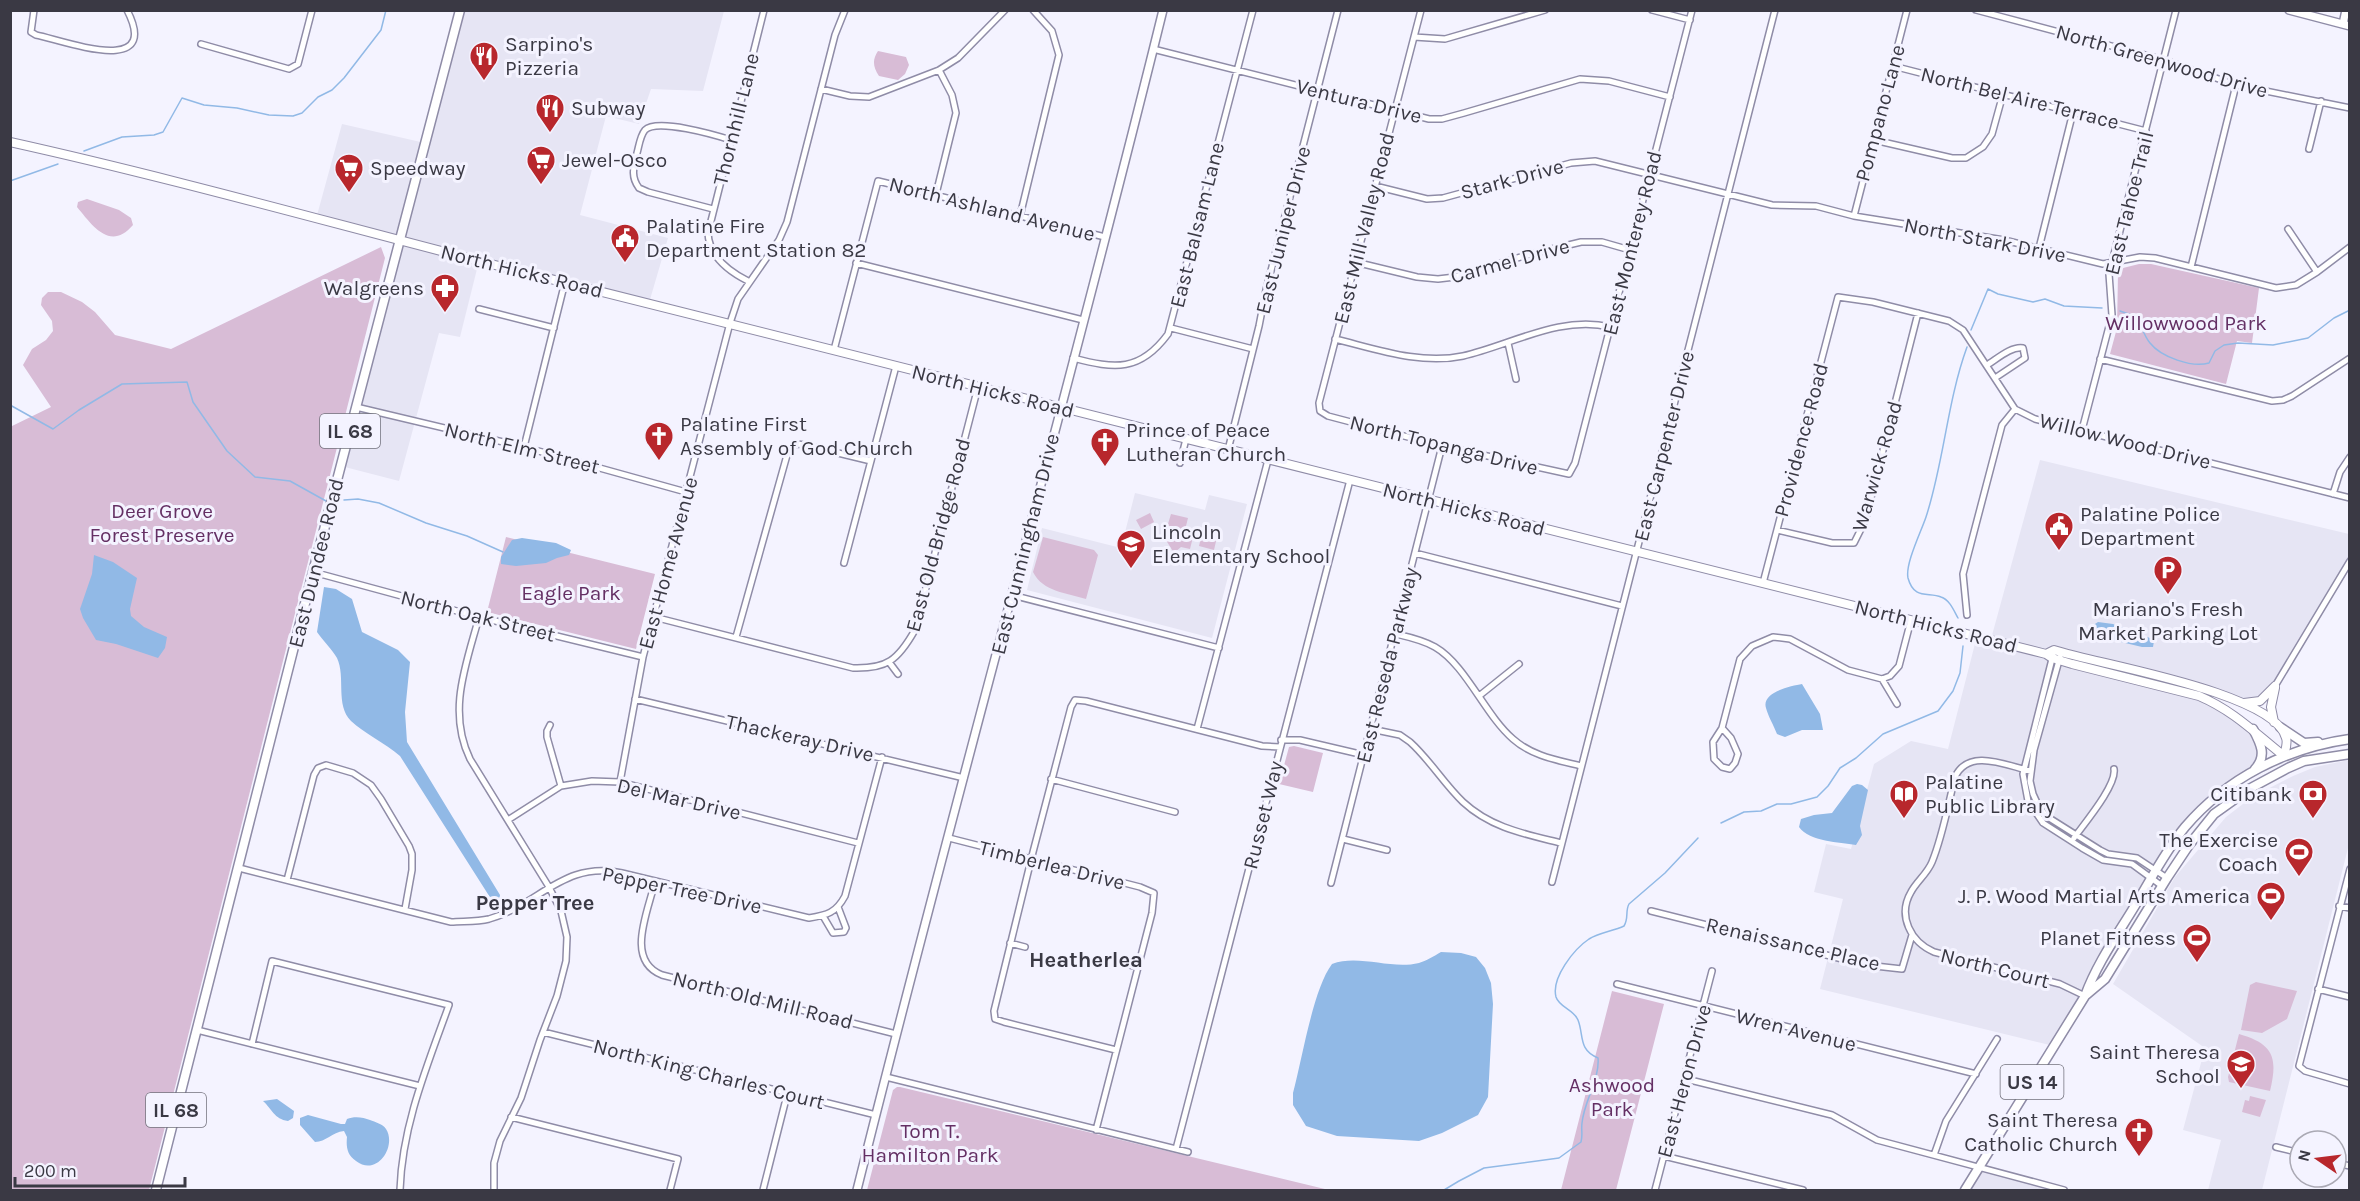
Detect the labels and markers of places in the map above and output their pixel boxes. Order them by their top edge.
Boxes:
place label: Sarpino's Pizzeria [505,32,593,80]
restaurant icon: Sarpino's Pizzeria [468,40,500,82]
restaurant icon: Subway [534,92,566,134]
place label: Subway [571,96,646,120]
supermarket icon: Jewel-Osco [525,144,557,186]
place label: Jewel-Osco [562,148,667,172]
supermarket icon: Speedway [333,152,365,194]
place label: Speedway [370,156,466,180]
place label: Palatine Fire Department Station 82 [646,214,866,262]
public building icon: Palatine Fire Department Station 82 [609,222,641,264]
pharmacy icon: Walgreens [429,272,461,314]
place label: Walgreens [324,276,424,300]
place label: Palatine First Assembly of God Church [680,412,913,460]
place label: Prince of Peace Lutheran Church [1126,418,1286,466]
church icon: Palatine First Assembly of God Church [643,420,675,462]
church icon: Prince of Peace Lutheran Church [1089,426,1121,468]
place label: Palatine Police Department [2080,502,2220,550]
public building icon: Palatine Police Department [2043,510,2075,552]
place label: Lincoln Elementary School [1152,520,1330,568]
school or university icon: Lincoln Elementary School [1115,528,1147,570]
parking icon: Mariano's Fresh Market Parking Lot [2152,554,2184,596]
place label: Mariano's Fresh Market Parking Lot [2078,597,2258,645]
place label: Palatine Public Library [1925,770,2055,818]
library icon: Palatine Public Library [1888,778,1920,820]
bank icon: Citibank [2297,778,2329,820]
place label: Citibank [2210,782,2292,806]
place label: The Exercise Coach [2159,828,2278,876]
sports icon: The Exercise Coach [2283,836,2315,878]
sports icon: J. P. Wood Martial Arts America [2255,880,2287,922]
place label: J. P. Wood Martial Arts America [1958,884,2250,908]
sports icon: Planet Fitness [2181,922,2213,964]
place label: Planet Fitness [2040,926,2176,950]
place label: Saint Theresa School [2089,1040,2220,1088]
school or university icon: Saint Theresa School [2225,1048,2257,1090]
place label: Saint Theresa Catholic Church [1964,1108,2118,1156]
church icon: Saint Theresa Catholic Church [2123,1116,2155,1158]

